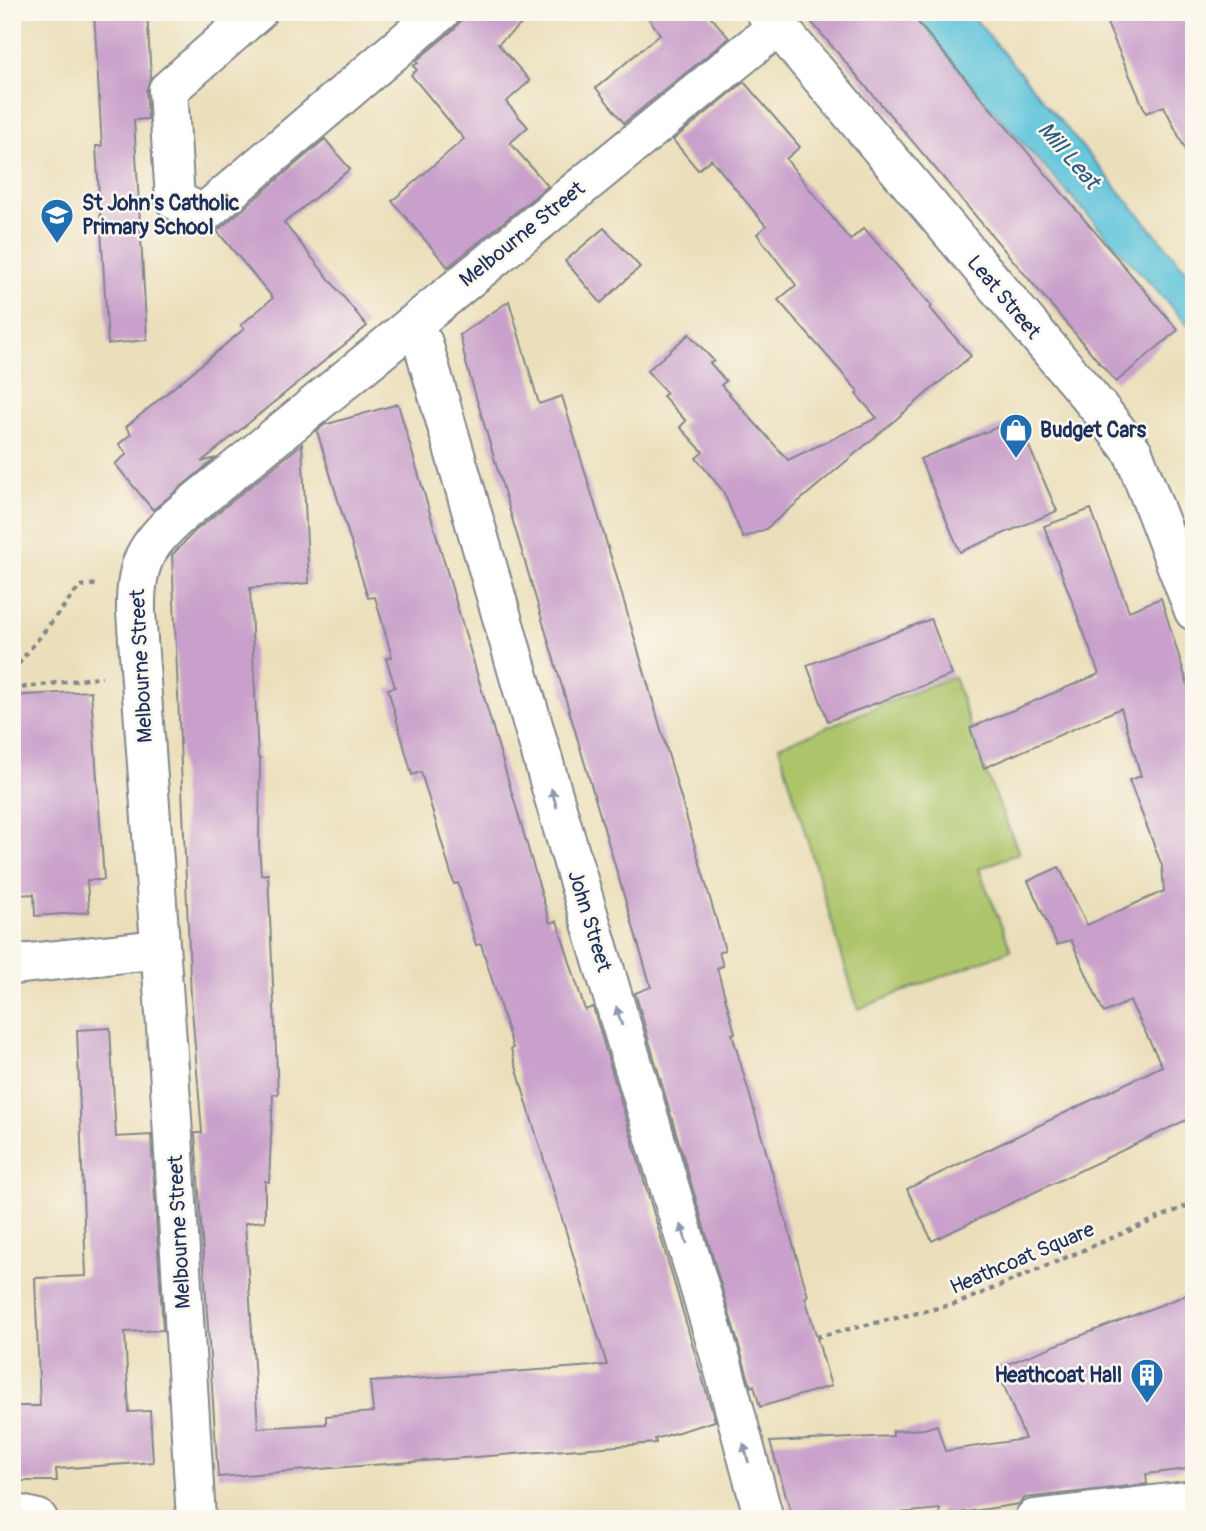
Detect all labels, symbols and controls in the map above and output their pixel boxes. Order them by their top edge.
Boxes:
water label: Mill Leat [1031,116,1108,197]
street label: Melbourne Street [454,175,591,293]
place label: St John's Catholic Primary School [82,190,240,241]
school or university icon: St John's Catholic Primary School [38,196,76,245]
street label: Leat Street [961,250,1047,345]
shop icon: Budget Cars [997,411,1035,460]
place label: Budget Cars [1040,417,1147,444]
street label: Melbourne Street [124,588,159,744]
one-way arrow [548,787,558,808]
street label: John Street [561,867,618,976]
one-way arrow [613,1005,623,1026]
street label: Melbourne Street [162,1154,197,1310]
street label: Heathcoat Square [946,1216,1099,1301]
one-way arrow [678,1223,688,1244]
building icon: Heathcoat Hall [1128,1356,1166,1405]
place label: Heathcoat Hall [995,1362,1122,1389]
one-way arrow [740,1442,751,1464]

